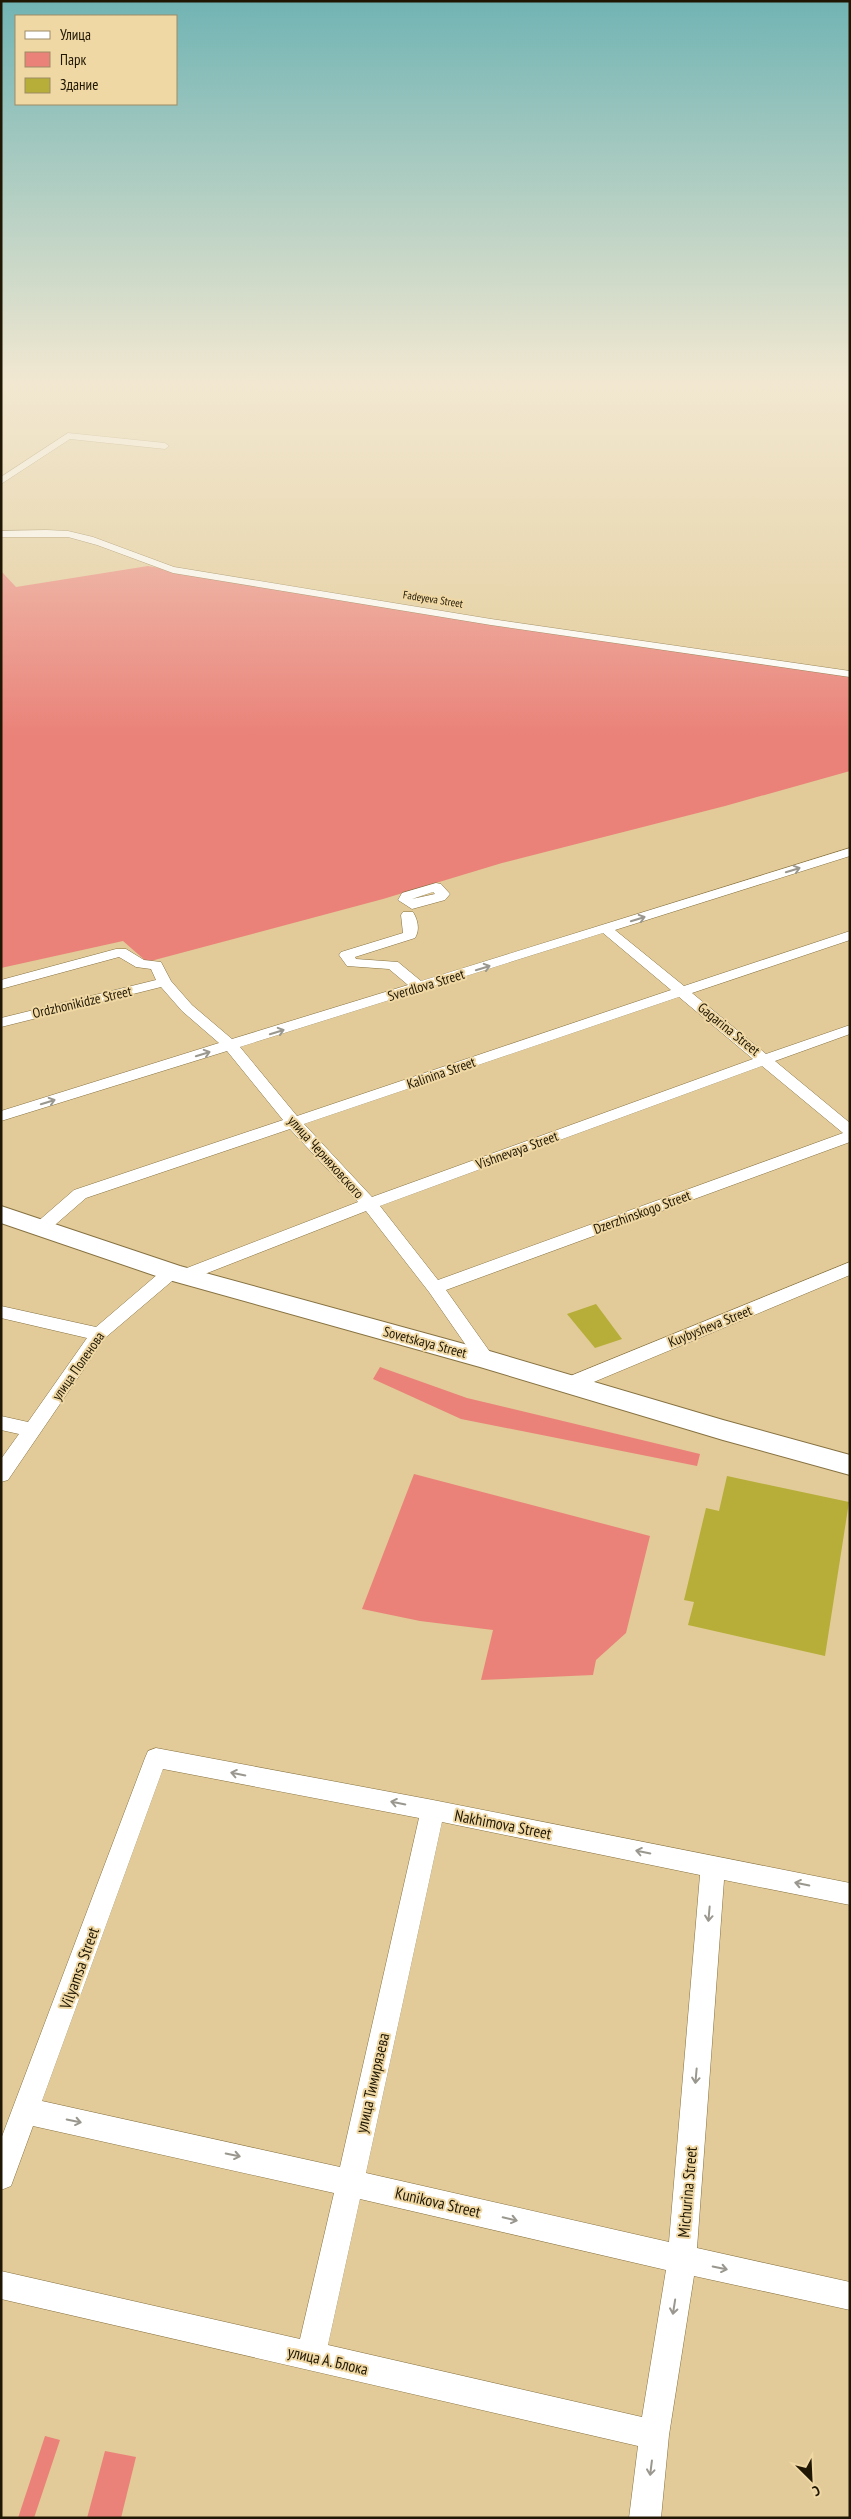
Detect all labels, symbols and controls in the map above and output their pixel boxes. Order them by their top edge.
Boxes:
legend [15,15,178,105]
text: Улица [60,25,91,44]
text: Парк [60,50,86,69]
text: Здание [60,75,98,94]
street label: Fadeyeva Street [402,587,464,611]
one-way arrow [784,865,800,875]
one-way arrow [629,914,645,923]
one-way arrow [474,962,490,972]
street label: Sverdlova Street [385,965,467,1005]
street label: Ordzhonikidze Street [31,982,133,1022]
street label: Gagarina Street [694,998,764,1060]
one-way arrow [269,1026,285,1036]
one-way arrow [195,1049,211,1059]
street label: Kalinina Street [404,1053,478,1093]
one-way arrow [40,1097,55,1106]
street label: улица Черняховского [284,1112,368,1202]
street label: Vishnevaya Street [473,1127,561,1173]
street label: Dzerzhinskogo Street [591,1186,693,1238]
street label: Kuybysheva Street [666,1301,755,1351]
street label: Sovetskaya Street [381,1322,469,1362]
street label: улица Поленова [48,1328,108,1404]
one-way arrow [230,1768,246,1778]
one-way arrow [390,1798,406,1808]
street label: Nakhimova Street [453,1805,554,1843]
one-way arrow [635,1847,651,1856]
one-way arrow [794,1879,810,1888]
one-way arrow [704,1905,714,1921]
street label: Vilyamsa Street [55,1924,103,2013]
street label: улица Тимирязева [351,2031,393,2135]
one-way arrow [692,2067,701,2083]
one-way arrow [65,2117,81,2126]
street label: Michurina Street [673,2145,701,2238]
one-way arrow [224,2151,240,2160]
street label: Kunikova Street [393,2182,483,2222]
one-way arrow [502,2215,518,2224]
one-way arrow [711,2264,727,2273]
one-way arrow [669,2299,679,2315]
street label: улица А. Блока [286,2341,370,2379]
north arrow [786,2454,836,2504]
one-way arrow [646,2459,656,2475]
text: С [809,2481,823,2501]

